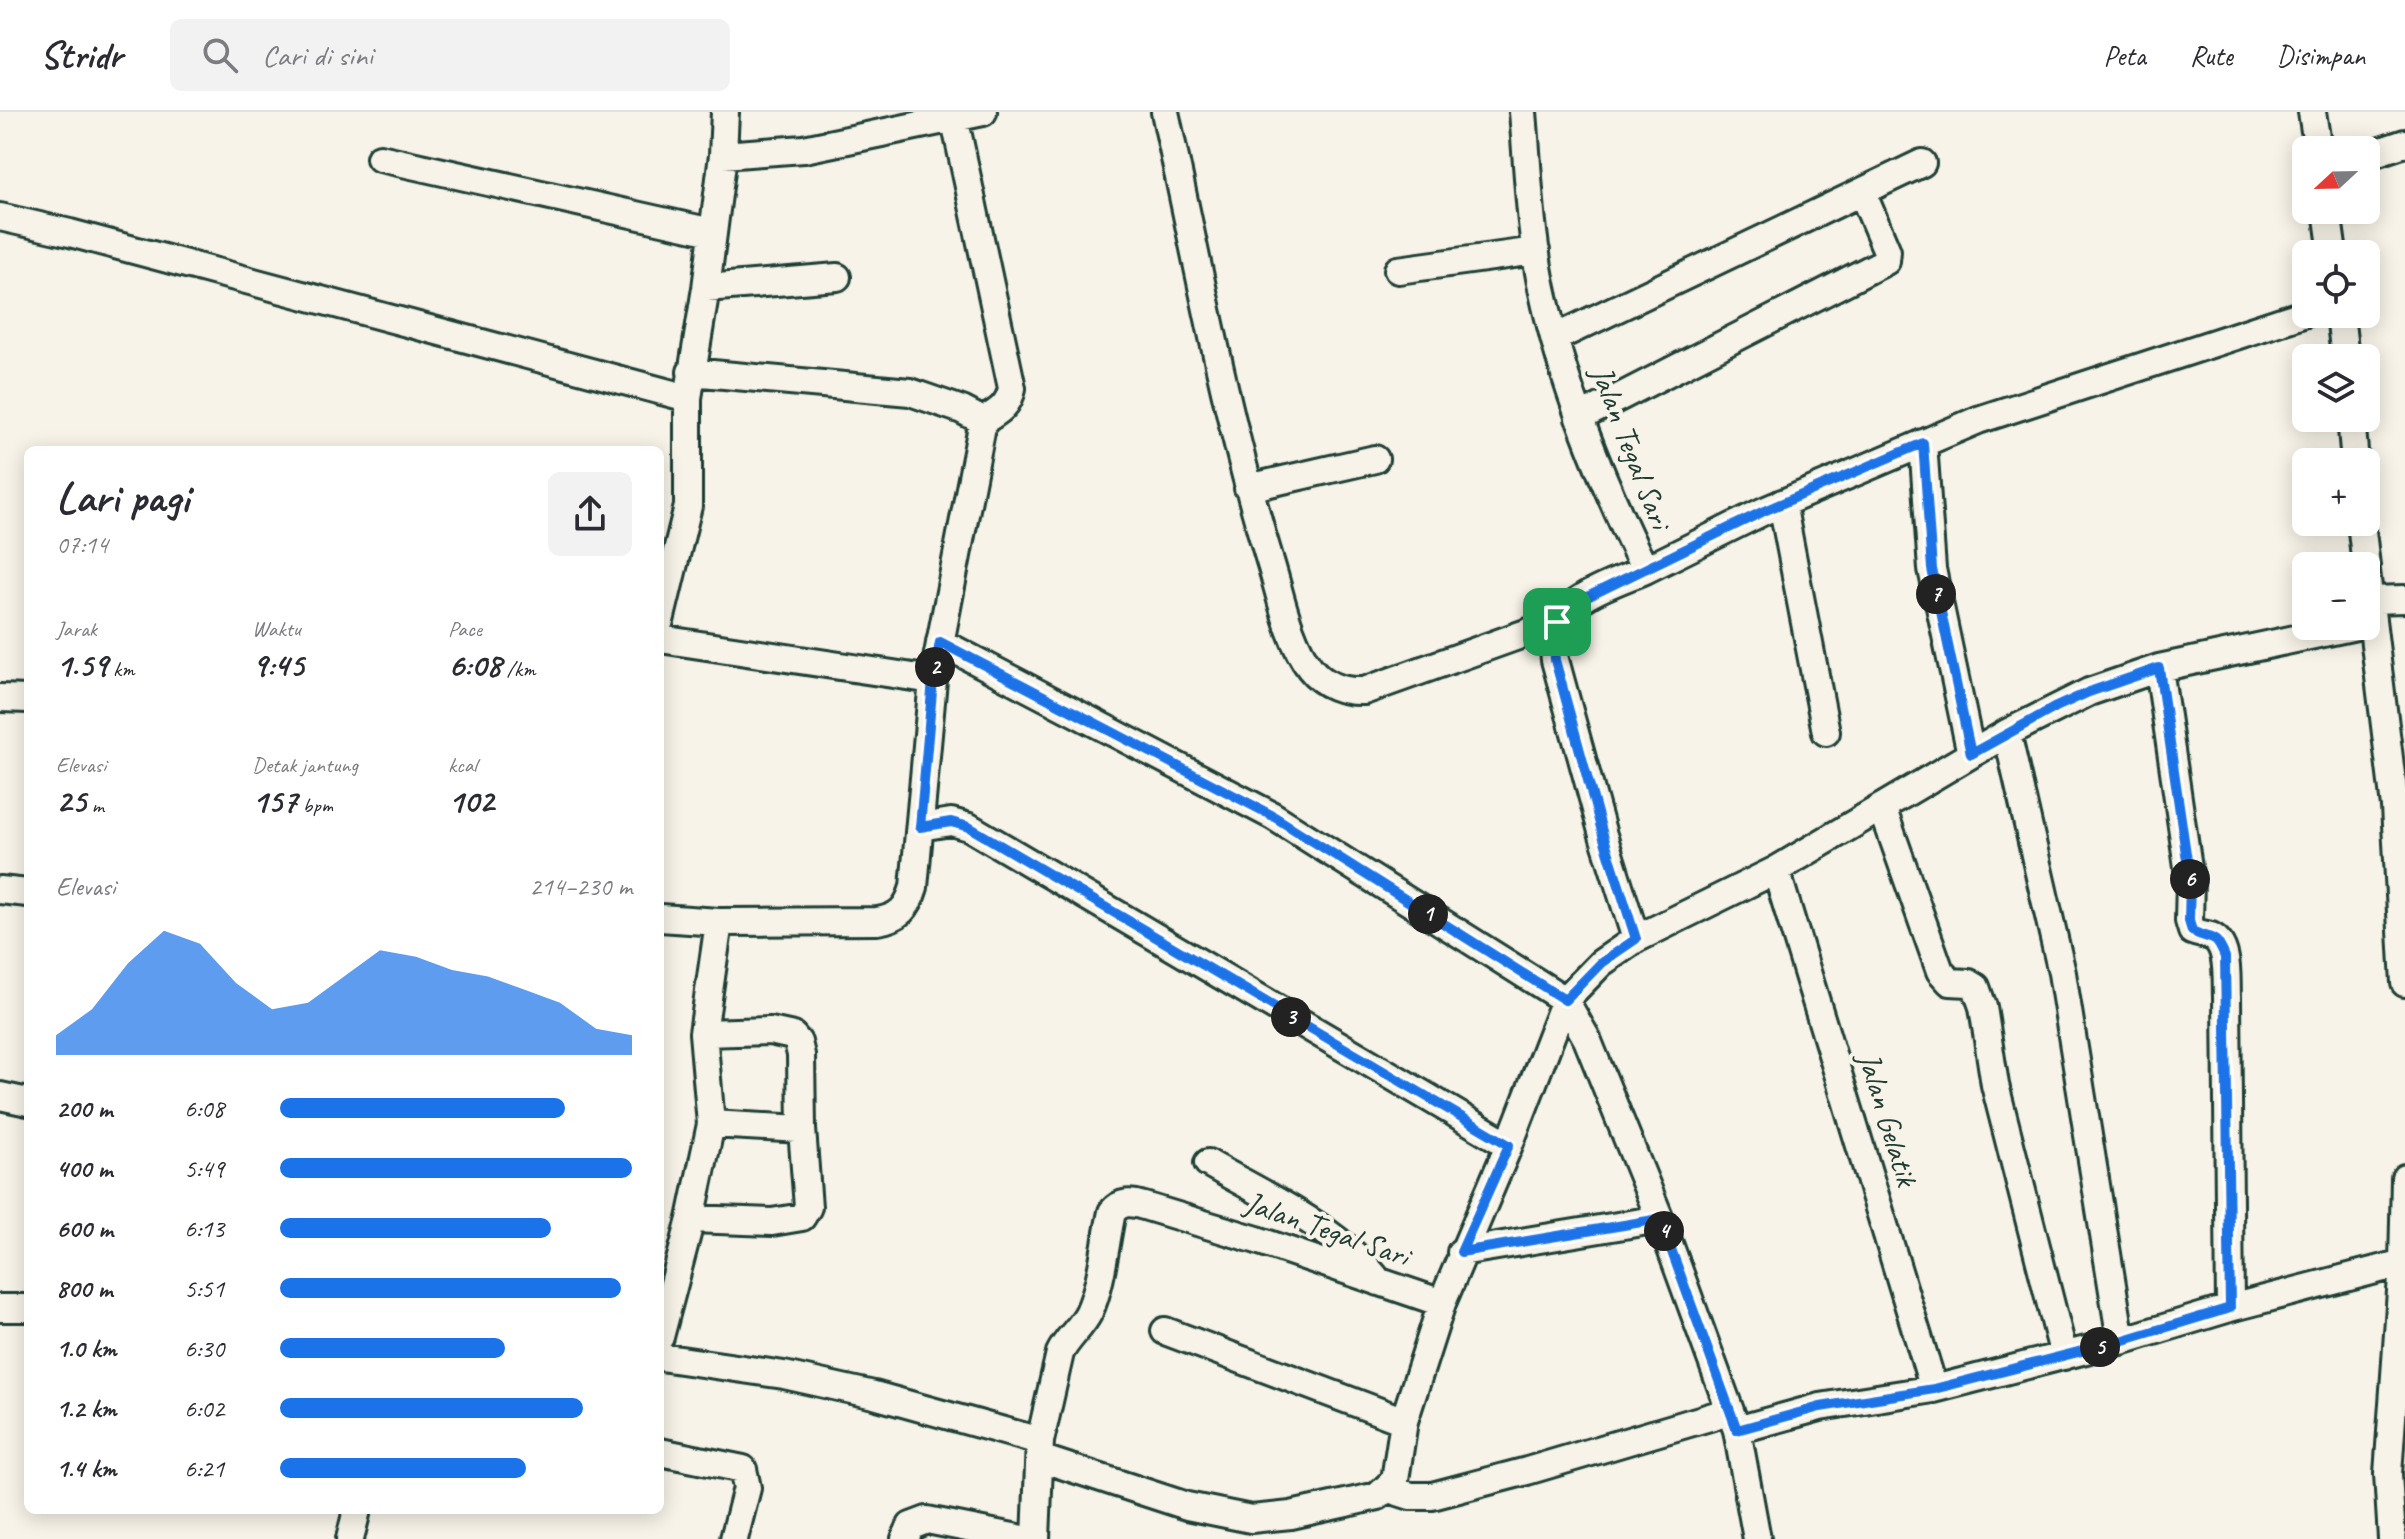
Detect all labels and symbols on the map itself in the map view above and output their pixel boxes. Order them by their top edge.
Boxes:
north arrow [2292,136,2380,224]
street label: Jalan Tegal Sari [1580,358,1682,538]
pin: 7 [1916,574,1956,614]
pin [1523,588,1591,656]
pin: 2 [915,647,955,687]
pin: 6 [2170,859,2210,899]
pin: 1 [1408,894,1448,934]
pin: 3 [1271,997,1311,1037]
street label: Jalan Gelatik [1848,1045,1928,1193]
street label: Jalan Tegal Sari [1238,1181,1418,1278]
pin: 4 [1644,1211,1684,1251]
pin: 5 [2080,1327,2120,1367]

